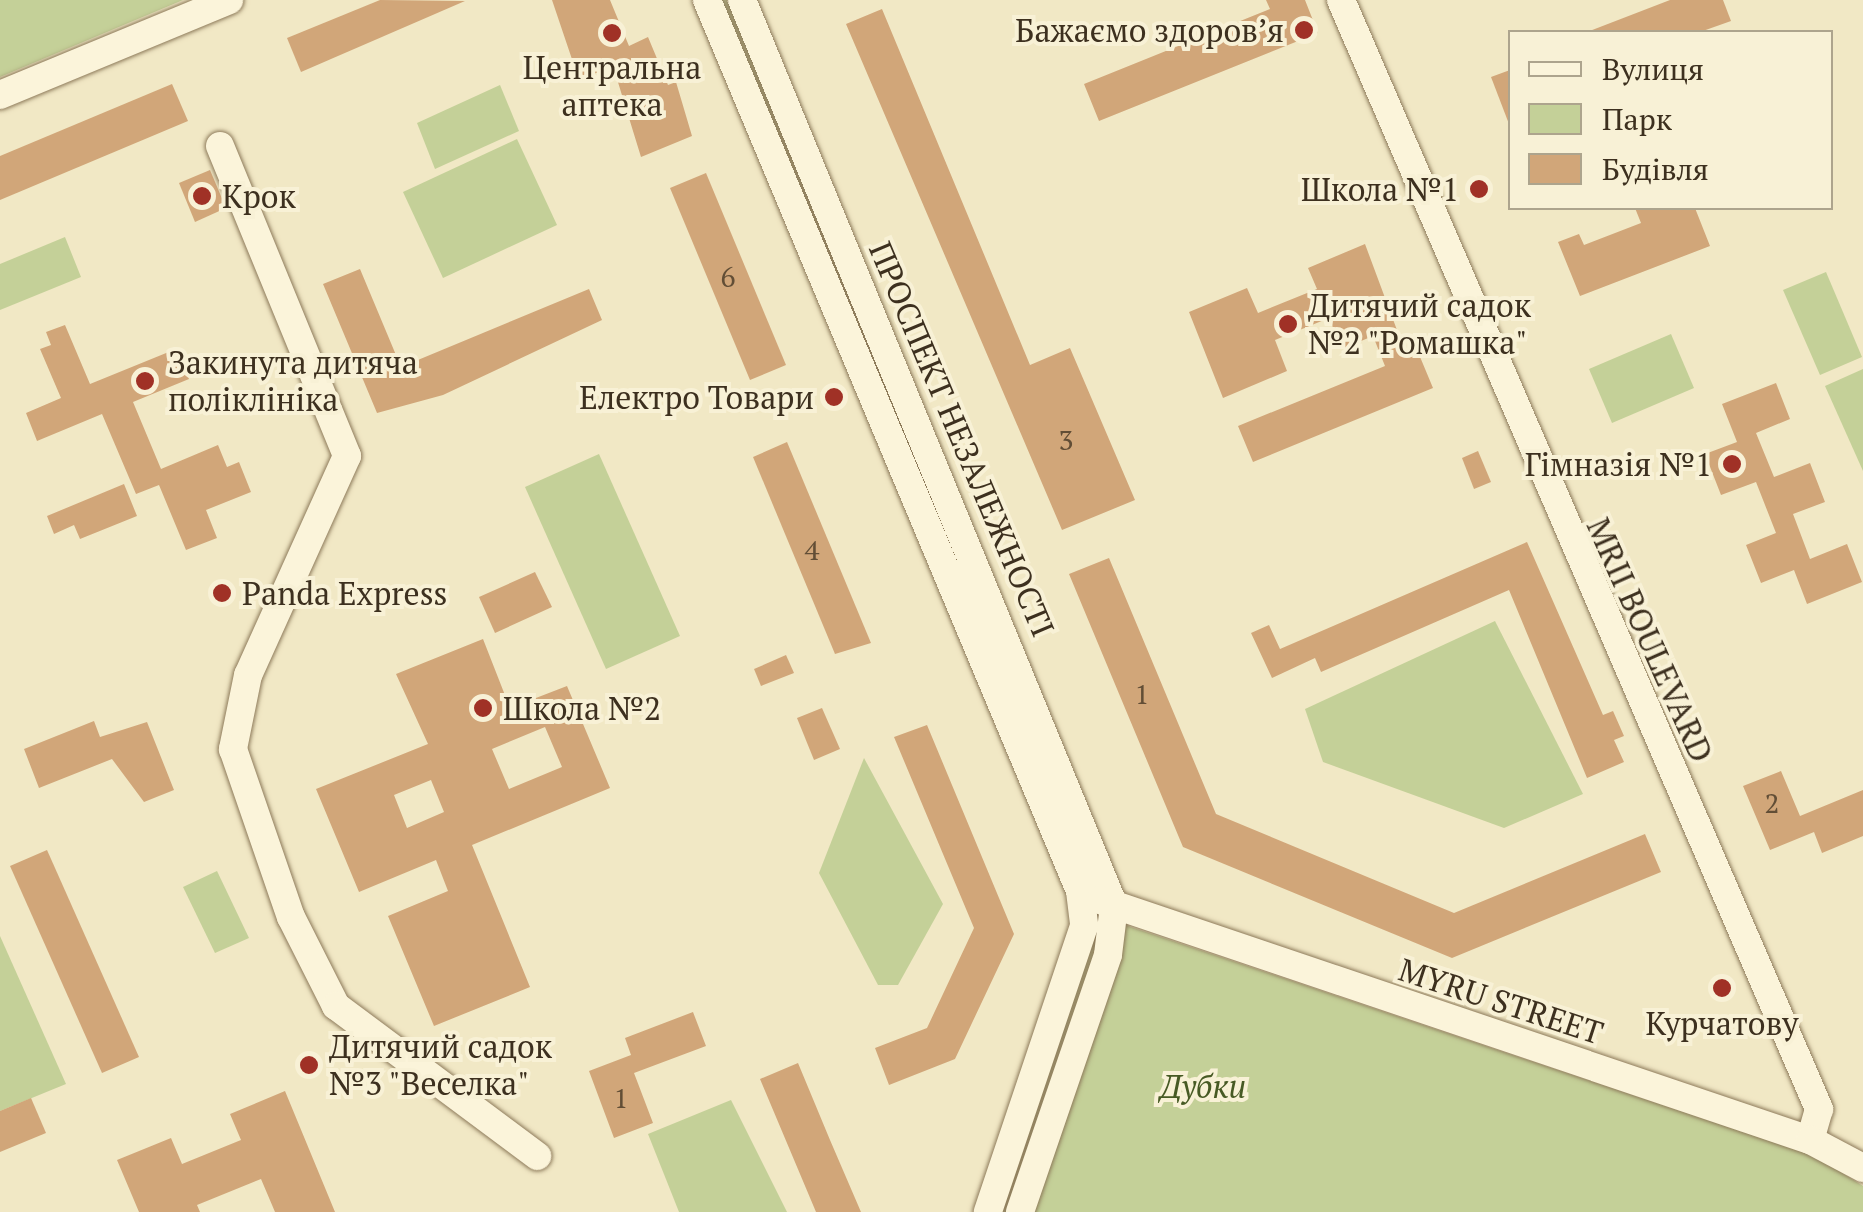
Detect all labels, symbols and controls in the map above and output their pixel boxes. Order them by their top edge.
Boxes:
place label: Бажаємо здоровʼя [1015,11,1284,49]
marker: Бажаємо здоровʼя [1293,19,1315,41]
marker: Центральна аптека [601,22,623,44]
legend [1508,30,1833,210]
place label: Центральна аптека [523,49,701,124]
text: Вулиця [1602,49,1704,89]
text: Парк [1602,99,1672,139]
text: Будівля [1602,149,1709,189]
place label: Школа №1 [1301,170,1459,208]
place label: Крок [222,177,296,215]
marker: Школа №1 [1468,178,1490,200]
marker: Крок [191,185,213,207]
street label: ПРОСПЕКТ НЕЗАЛЕЖНОСТІ [861,236,1063,642]
house number: 6 [721,260,735,294]
place label: Дитячий садок №2 "Ромашка" [1308,287,1531,362]
marker: Дитячий садок №2 "Ромашка" [1277,313,1299,335]
place label: Закинута дитяча поліклініка [168,344,419,419]
marker: Закинута дитяча поліклініка [132,368,158,394]
place label: Електро Товари [579,378,814,416]
marker: Електро Товари [823,386,845,408]
house number: 3 [1059,423,1073,457]
place label: Гімназія №1 [1525,445,1712,483]
marker: Гімназія №1 [1721,453,1743,475]
street label: MRII BOULEVARD [1579,512,1721,768]
house number: 4 [805,533,819,567]
place label: Panda Express [242,574,447,612]
marker: Panda Express [211,582,233,604]
house number: 1 [1135,677,1149,711]
place label: Школа №2 [503,689,661,727]
marker: Школа №2 [472,697,494,719]
house number: 2 [1765,786,1779,820]
street label: MYRU STREET [1394,950,1608,1052]
marker: Курчатову [1711,977,1733,999]
place label: Курчатову [1645,1004,1799,1042]
place label: Дитячий садок №3 "Веселка" [329,1028,552,1103]
marker: Дитячий садок №3 "Веселка" [298,1054,320,1076]
park label: Дубки [1160,1067,1246,1105]
house number: 1 [614,1081,628,1115]

